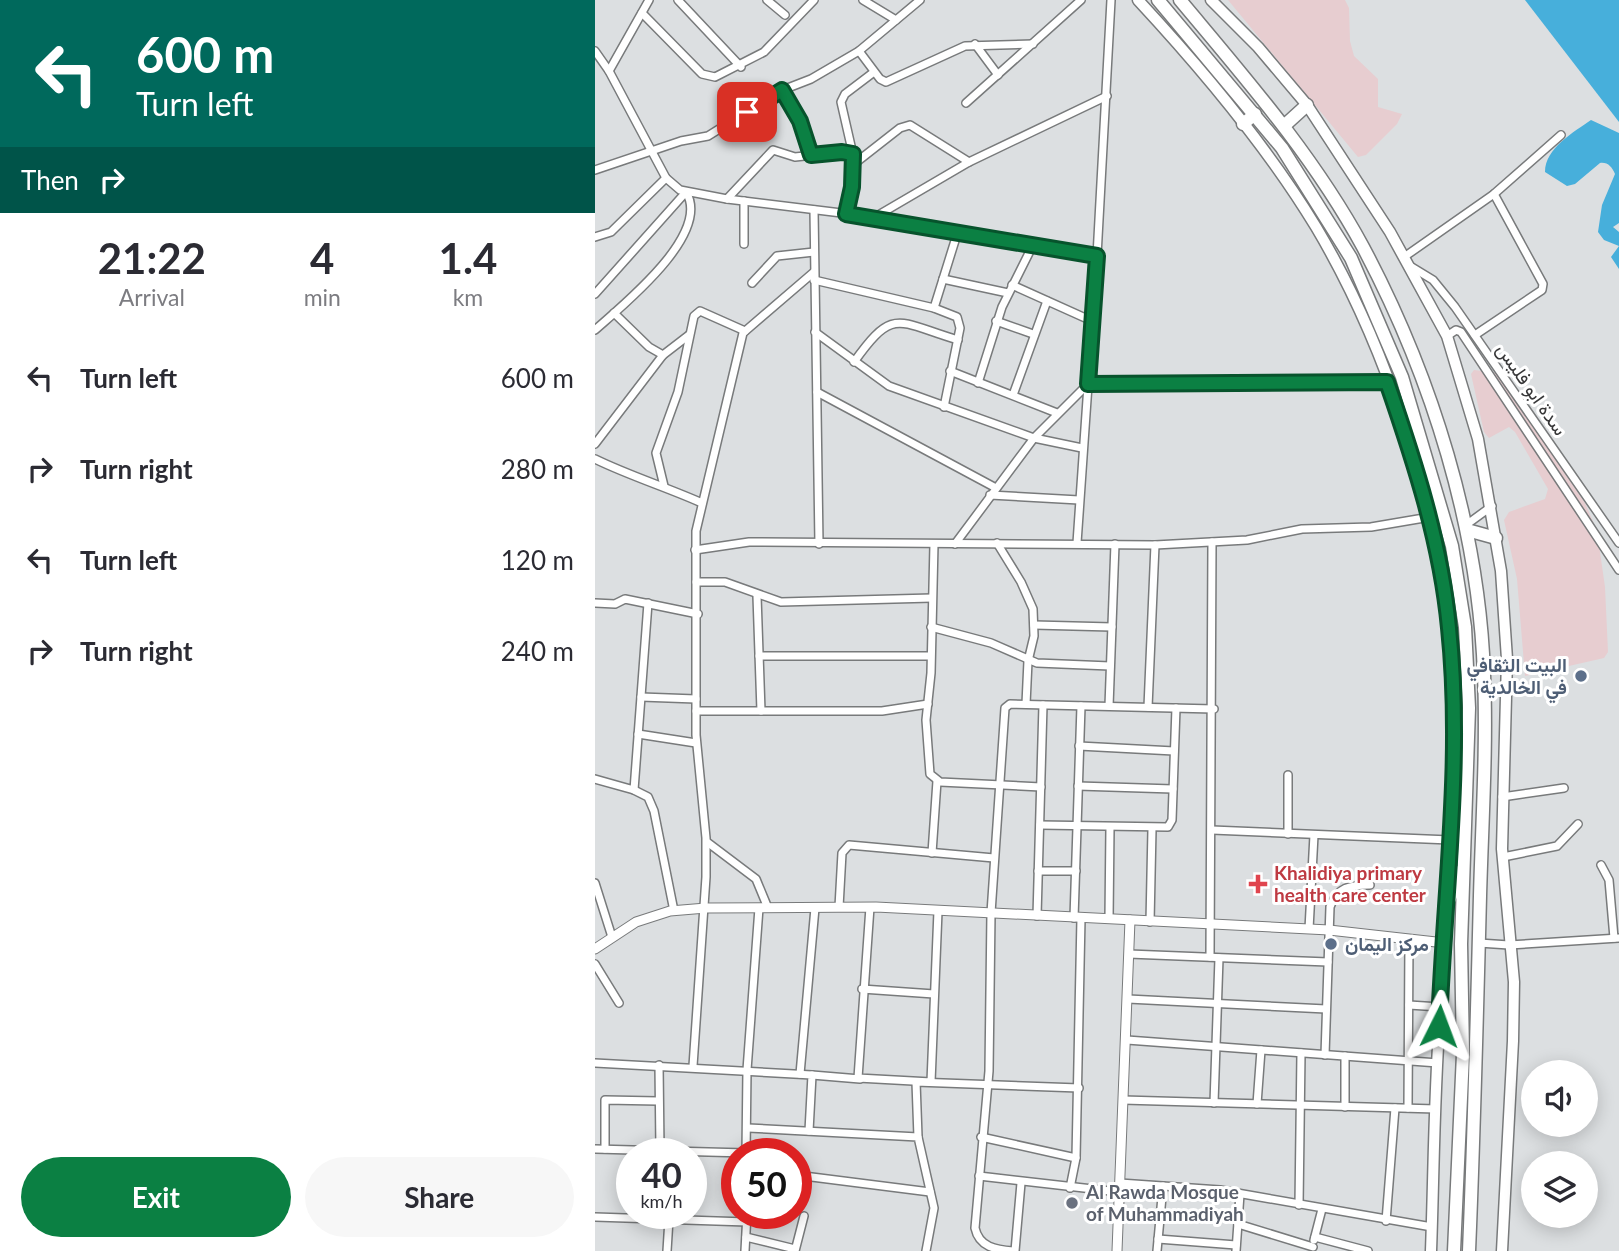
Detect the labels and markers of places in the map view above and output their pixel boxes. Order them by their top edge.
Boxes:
pin [717,82,777,142]
place label: البيت الثقافي في الخالدية [1466,653,1567,704]
marker: البيت الثقافي في الخالدية [1573,668,1589,684]
place label: Khalidiya primary health care center [1274,861,1427,906]
marker: Khalidiya primary health care center [1248,874,1268,894]
place label: مركز اليمان [1345,932,1429,957]
marker: مركز اليمان [1323,936,1339,952]
place label: Al Rawda Mosque of Muhammadiyah [1085,1180,1244,1225]
marker: Al Rawda Mosque of Muhammadiyah [1064,1195,1080,1211]

